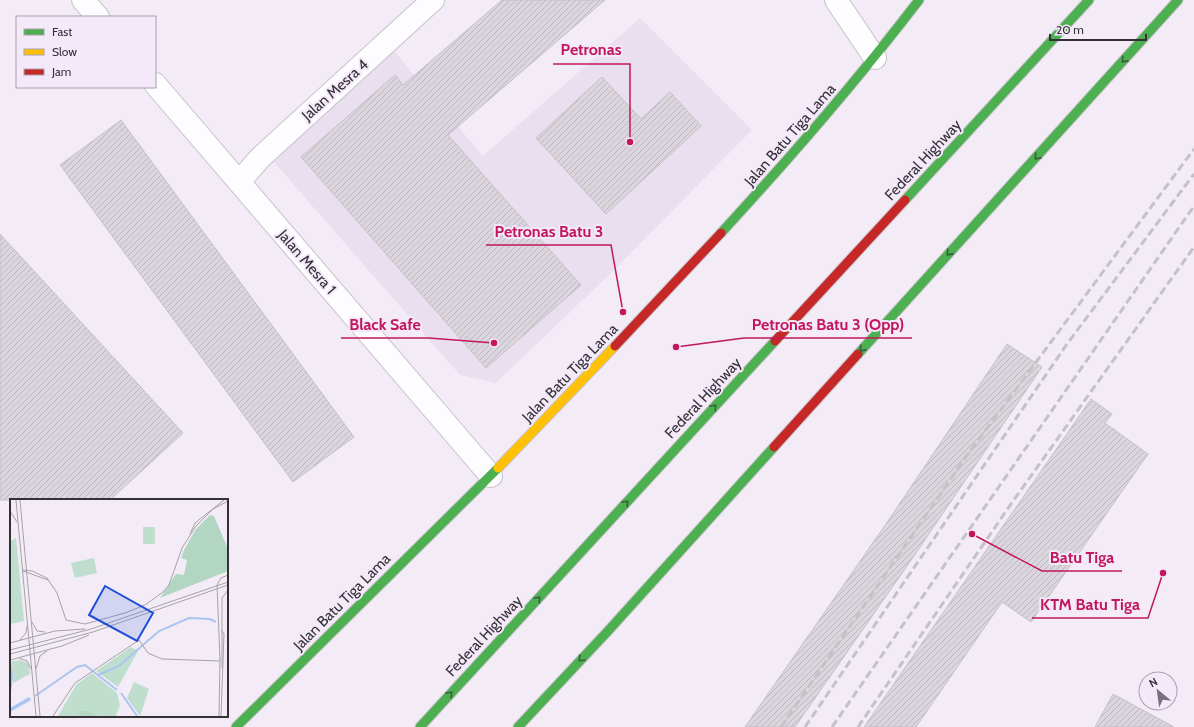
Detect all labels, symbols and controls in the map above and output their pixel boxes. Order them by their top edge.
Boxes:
legend [16,16,156,88]
scale bar [1050,16,1146,42]
text: 20 m [1056,22,1084,37]
text: Fast [52,24,72,39]
callout: Petronas [553,36,630,64]
text: Petronas [561,40,622,59]
text: Slow [52,44,77,59]
street label: Jalan Mesra 4 [297,55,372,125]
one-way arrow [1121,55,1128,63]
text: Jam [51,64,71,79]
street label: Jalan Batu Tiga Lama [740,80,840,191]
street label: Federal Highway [881,116,965,204]
one-way arrow [1034,152,1041,159]
callout: Petronas Batu 3 [486,217,611,245]
text: Petronas Batu 3 [495,222,603,241]
street label: Jalan Mesra 1 [274,225,340,298]
one-way arrow [947,248,954,256]
callout: Black Safe [341,310,429,338]
callout: Petronas Batu 3 (Opp) [744,310,912,338]
text: Black Safe [349,315,421,334]
text: Petronas Batu 3 (Opp) [752,315,904,334]
street label: Jalan Batu Tiga Lama [518,319,622,427]
one-way arrow [860,345,867,352]
street label: Federal Highway [661,354,745,442]
one-way arrow [709,404,717,412]
inset map [10,499,228,717]
one-way arrow [621,500,629,508]
callout: Batu Tiga [1042,543,1122,571]
text: Batu Tiga [1050,548,1114,567]
street label: Jalan Batu Tiga Lama [289,549,395,655]
callout: KTM Batu Tiga [1032,590,1148,618]
street label: Federal Highway [442,592,526,680]
text: KTM Batu Tiga [1040,595,1140,614]
one-way arrow [533,596,540,603]
one-way arrow [579,654,586,662]
north arrow [1138,671,1178,711]
text: N [1146,674,1160,690]
one-way arrow [445,691,453,699]

